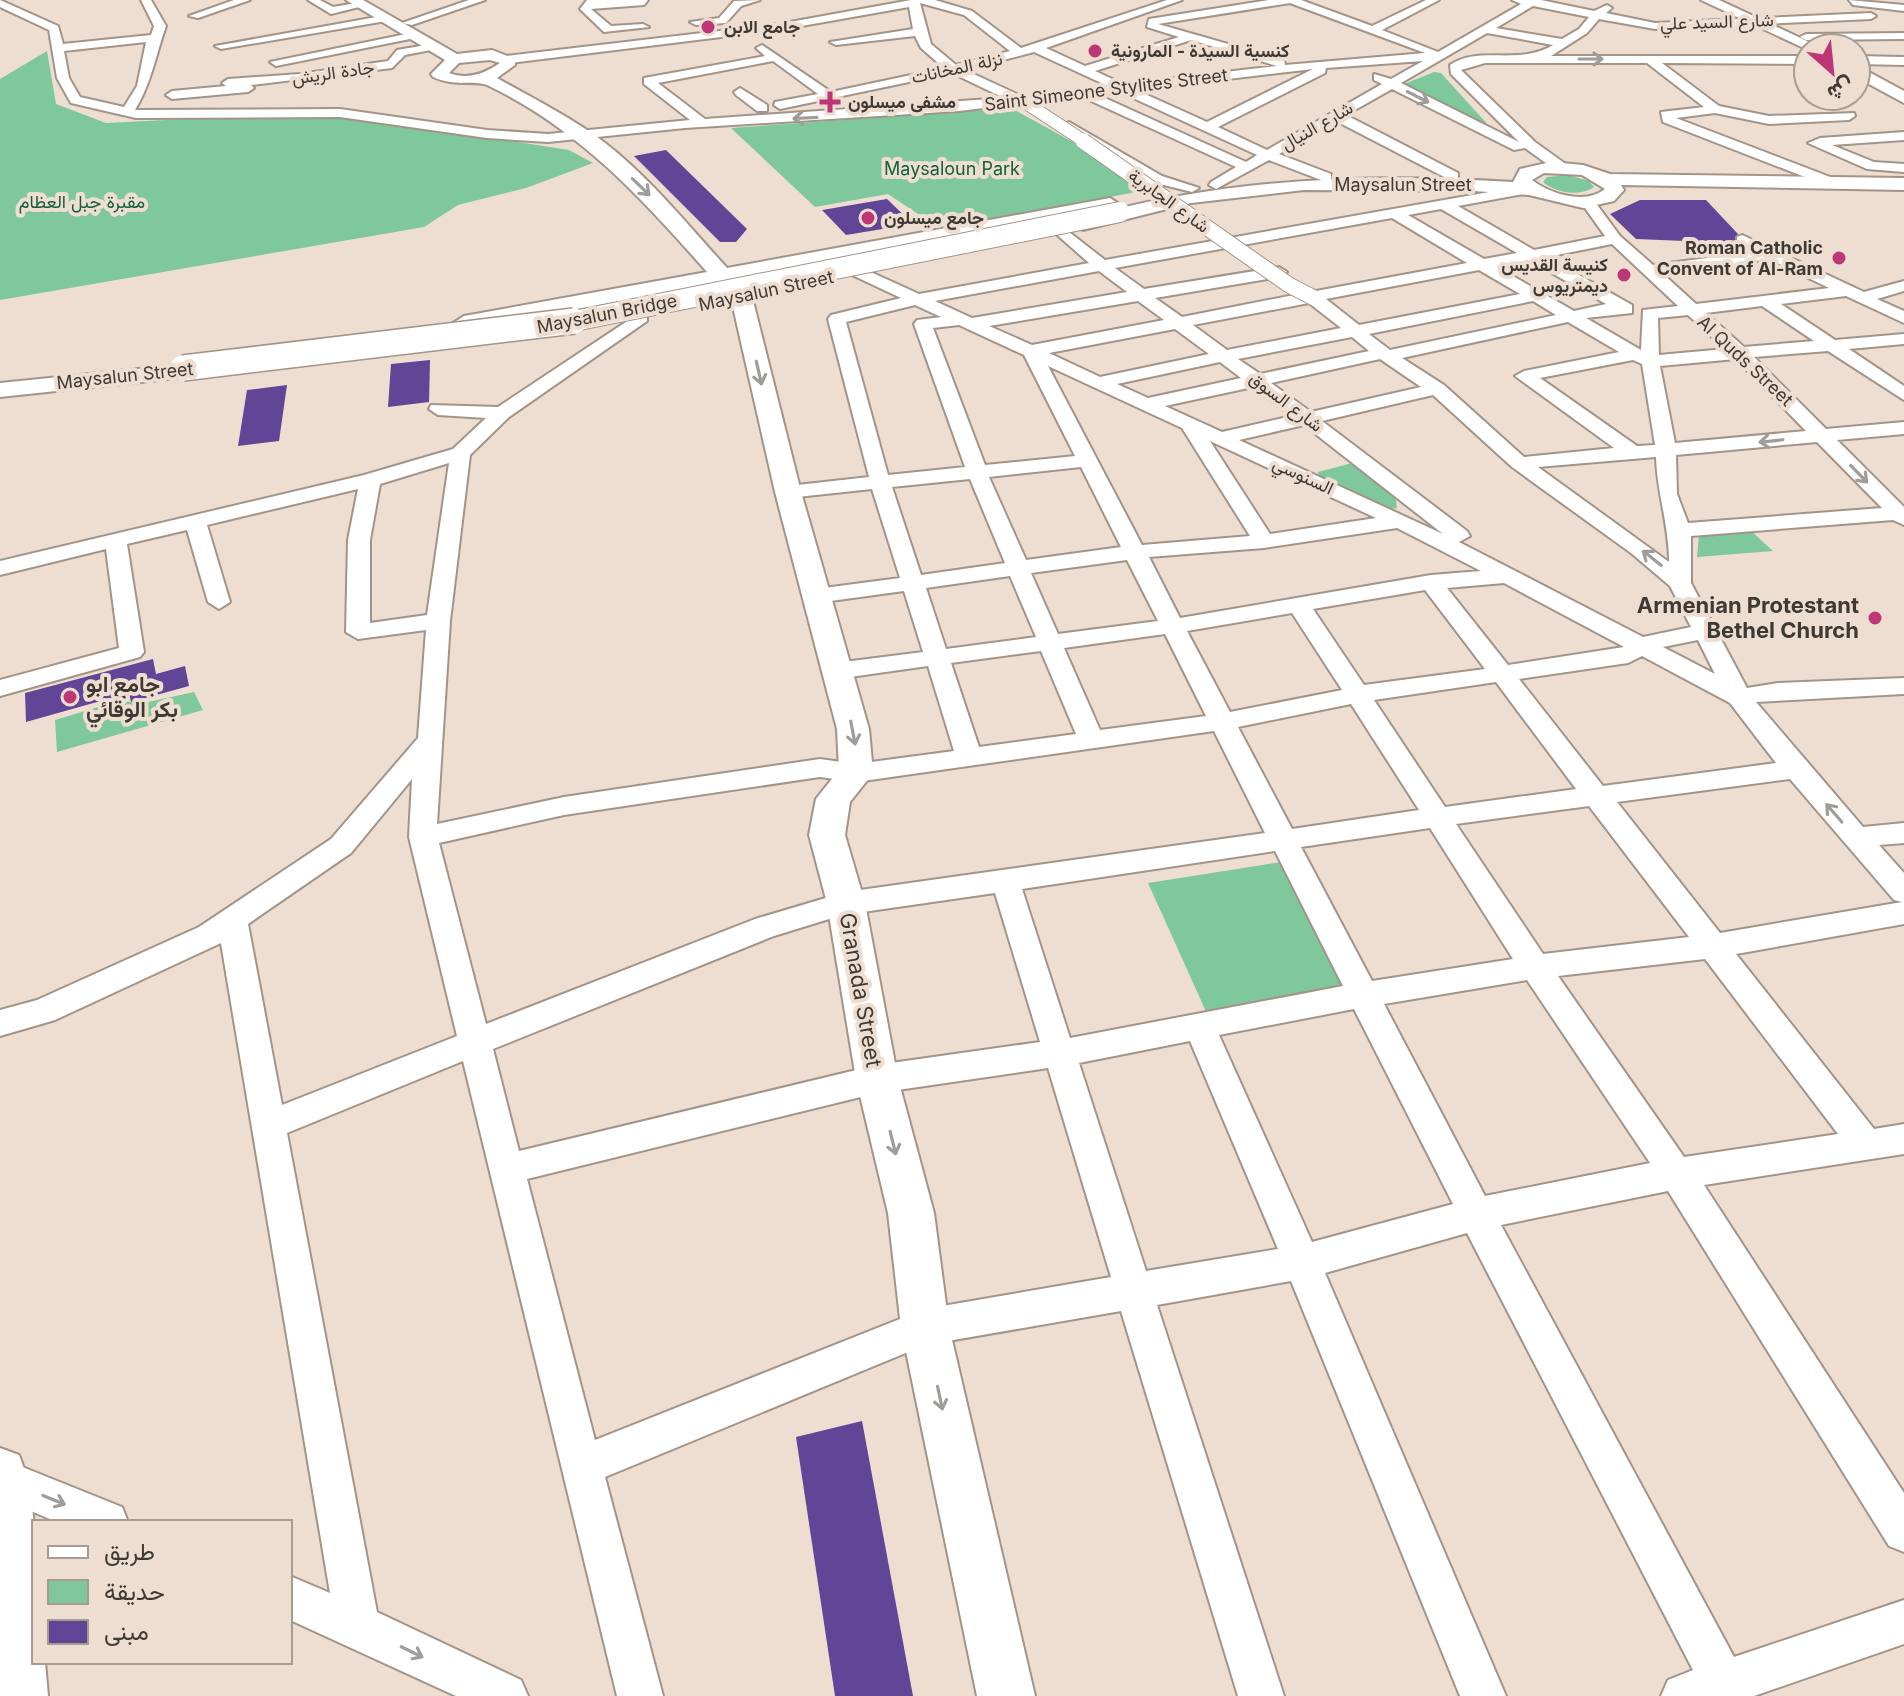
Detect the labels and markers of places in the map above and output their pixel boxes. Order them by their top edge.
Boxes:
place label: جامع الابن [724,16,800,39]
marker: جامع الابن [699,18,717,36]
place label: كنسية السيدة - المارونية [1111,40,1289,62]
marker: كنسية السيدة - المارونية [1086,42,1104,60]
marker: مشفى ميسلون [819,91,841,113]
place label: مشفى ميسلون [848,91,956,113]
place label: جامع ميسلون [884,207,984,230]
marker: جامع ميسلون [859,209,877,227]
place label: Roman Catholic Convent of Al-Ram [1657,237,1823,279]
marker: Roman Catholic Convent of Al-Ram [1830,249,1848,267]
place label: كنيسة القديس ديمتريوس [1501,254,1608,297]
marker: كنيسة القديس ديمتريوس [1615,266,1633,284]
place label: Armenian Protestant Bethel Church [1637,592,1859,643]
marker: Armenian Protestant Bethel Church [1866,609,1884,627]
place label: جامع ابو بكر الوقائي [86,671,178,728]
marker: جامع ابو بكر الوقائي [61,688,79,706]

